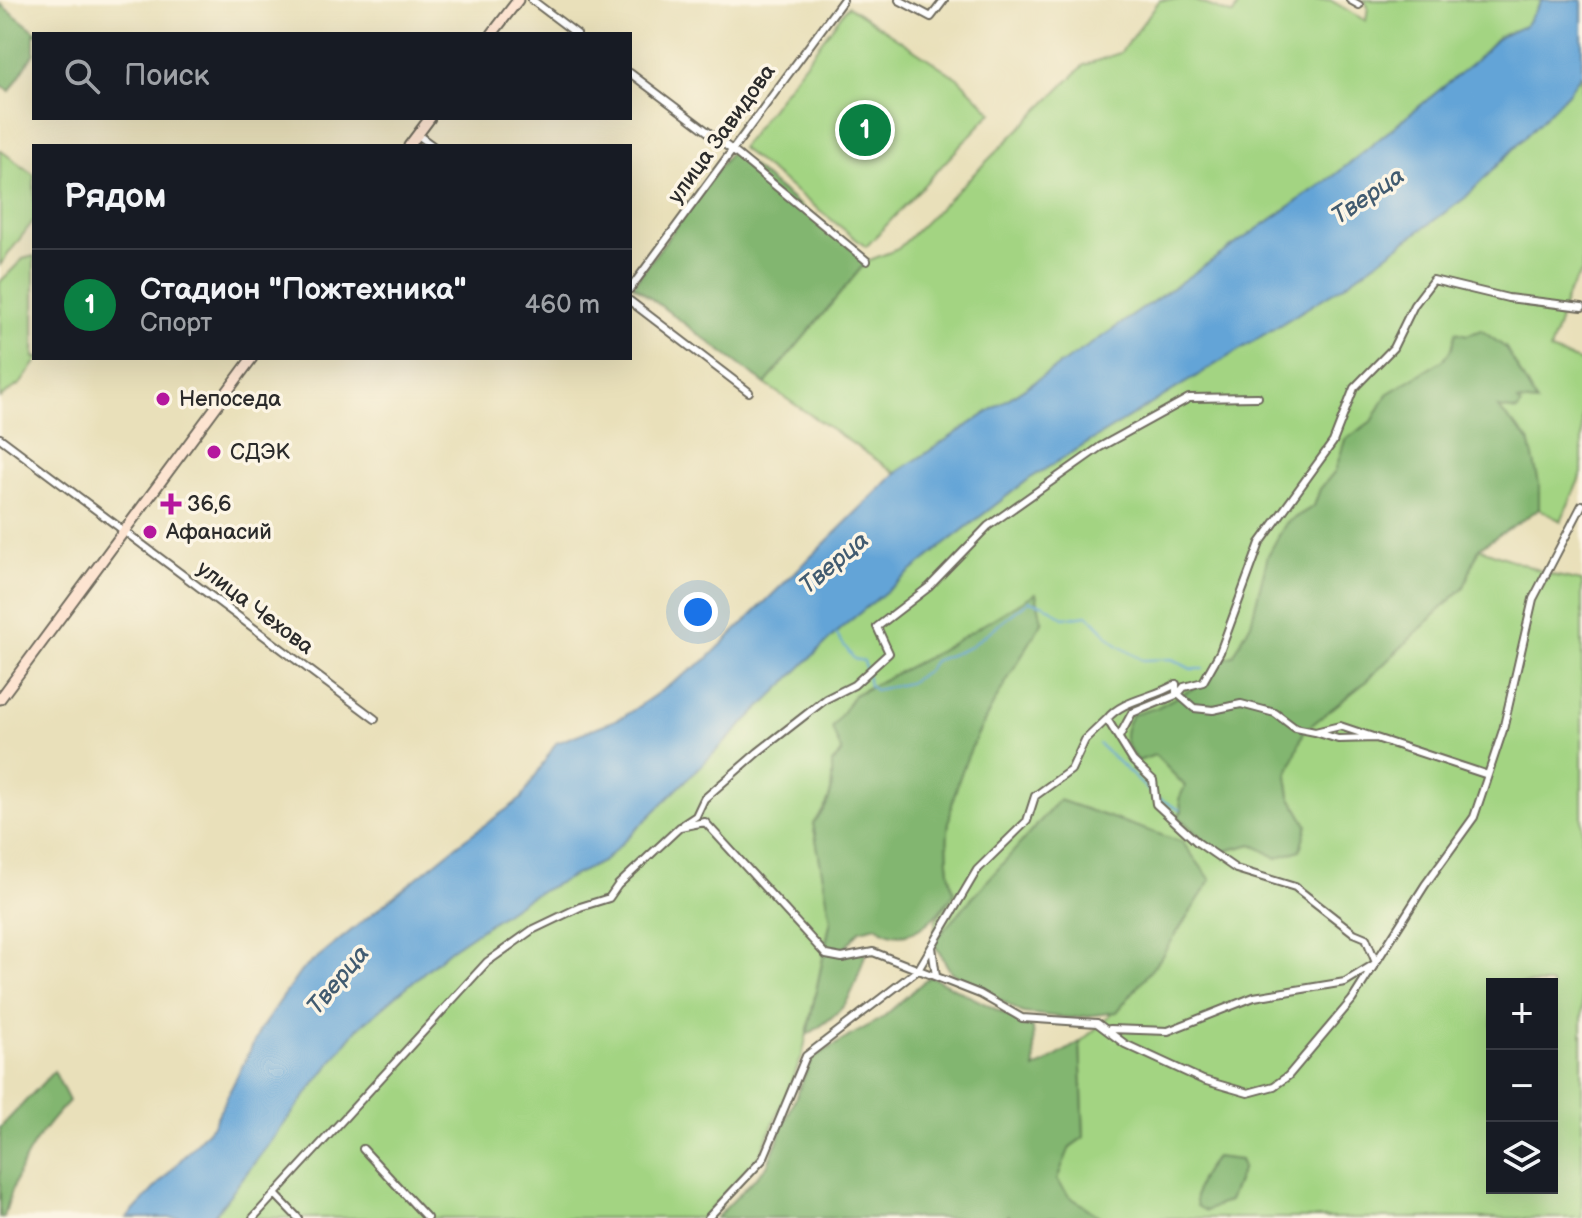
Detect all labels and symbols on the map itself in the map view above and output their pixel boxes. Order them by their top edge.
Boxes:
street label: улица Завидова [662,59,782,209]
pin: 1 [839,100,891,160]
water label: Тверца [1326,161,1410,231]
place label: Непоседа [179,386,281,413]
marker: Непоседа [154,390,172,408]
place label: СДЭК [230,439,290,466]
marker: СДЭК [205,443,223,461]
place label: 36,6 [187,491,231,518]
marker: 36,6 [162,495,180,513]
place label: Афанасий [165,519,272,546]
marker: Афанасий [141,523,159,541]
water label: Тверца [793,526,875,600]
street label: улица Чехова [191,555,319,661]
your location [678,592,718,632]
water label: Тверца [301,939,375,1021]

